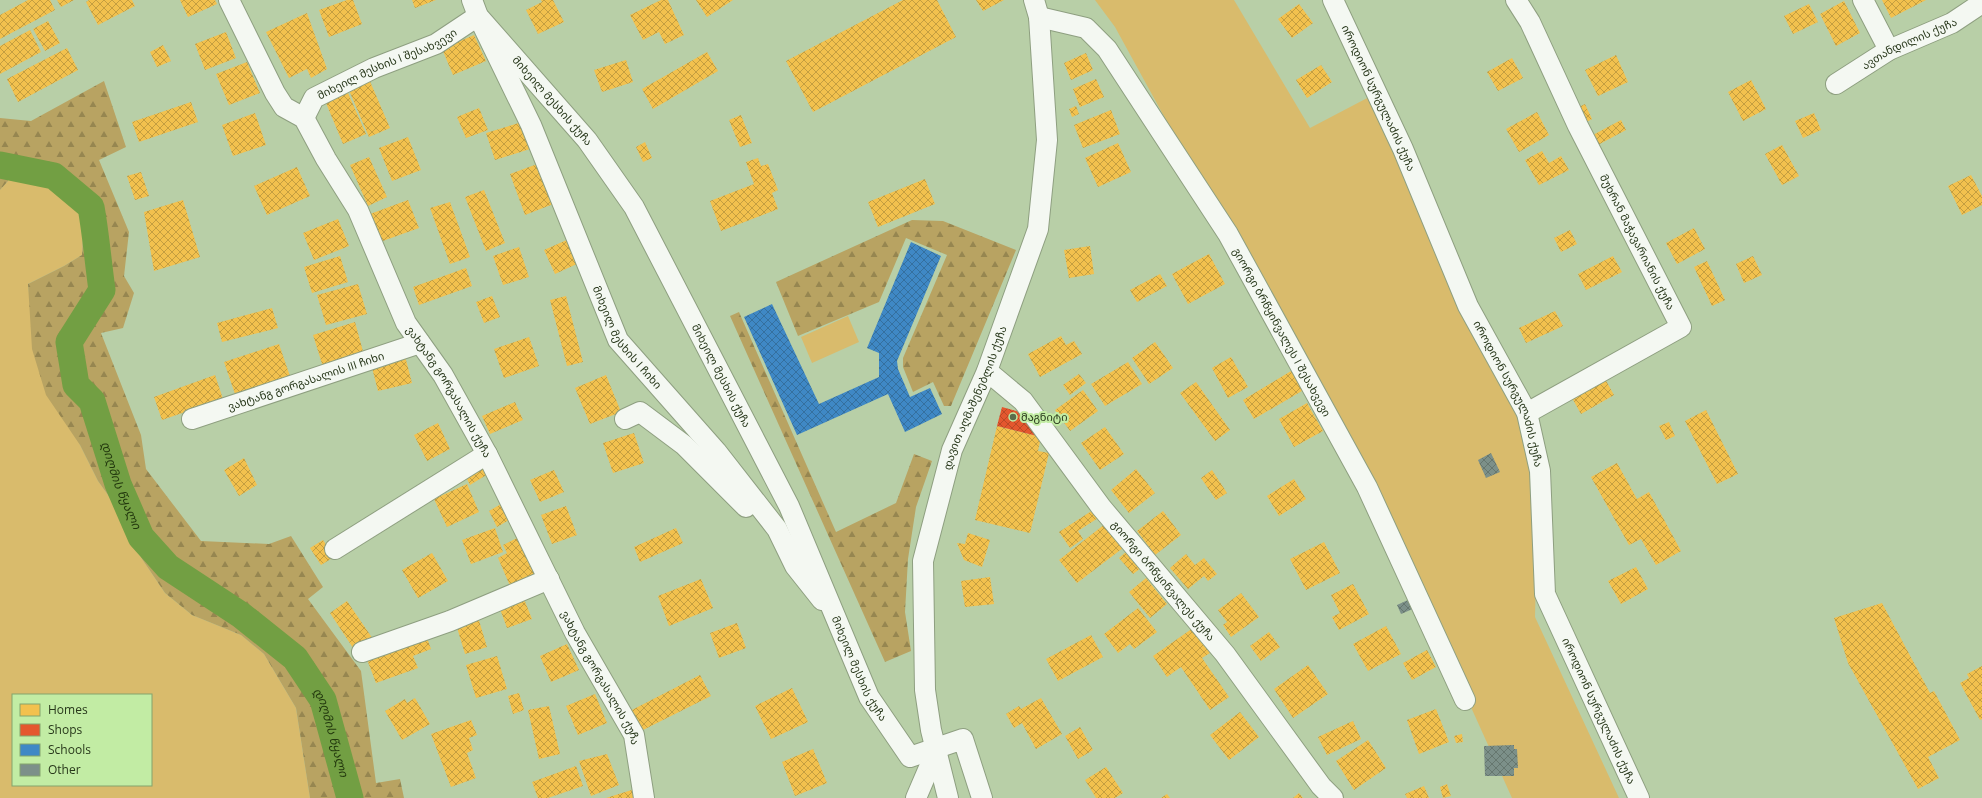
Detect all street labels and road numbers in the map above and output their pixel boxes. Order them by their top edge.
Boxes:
street label: ავთანდილის ქუჩა [1859,14,1960,73]
street label: იროდიონ სურგულაძის ქუჩა [1339,22,1419,173]
street label: მიხეილ მესხის I შესახვევი [314,24,459,102]
street label: მიხეილ მესხის ქუჩა [509,52,597,148]
street label: მუხრან მაჭავარიანის ქუჩა [1597,171,1679,312]
street label: გიორგი ბრწყინვალეს I შესახვევი [1230,245,1335,419]
street label: მიხეილ მესხის I ჩიხი [590,283,666,392]
street label: იროდიონ სურგულაძის ქუჩა [1470,318,1547,468]
street label: მიხეილ მესხის ქუჩა [689,321,755,430]
street label: ვახტანგ გორგასალის ქუჩა [403,323,495,460]
street label: დავით აღმაშენებლის ქუჩა [939,324,1010,472]
street label: ვახტანგ გორგასალის III ჩიხი [226,348,386,414]
street label: გიორგი ბრწყინვალეს ქუჩა [1109,517,1219,644]
street label: ვახტანგ გორგასალის ქუჩა [558,608,643,746]
street label: მიხეილ მესხის ქუჩა [829,613,891,724]
street label: იროდიონ სურგულაძის ქუჩა [1559,635,1640,786]

